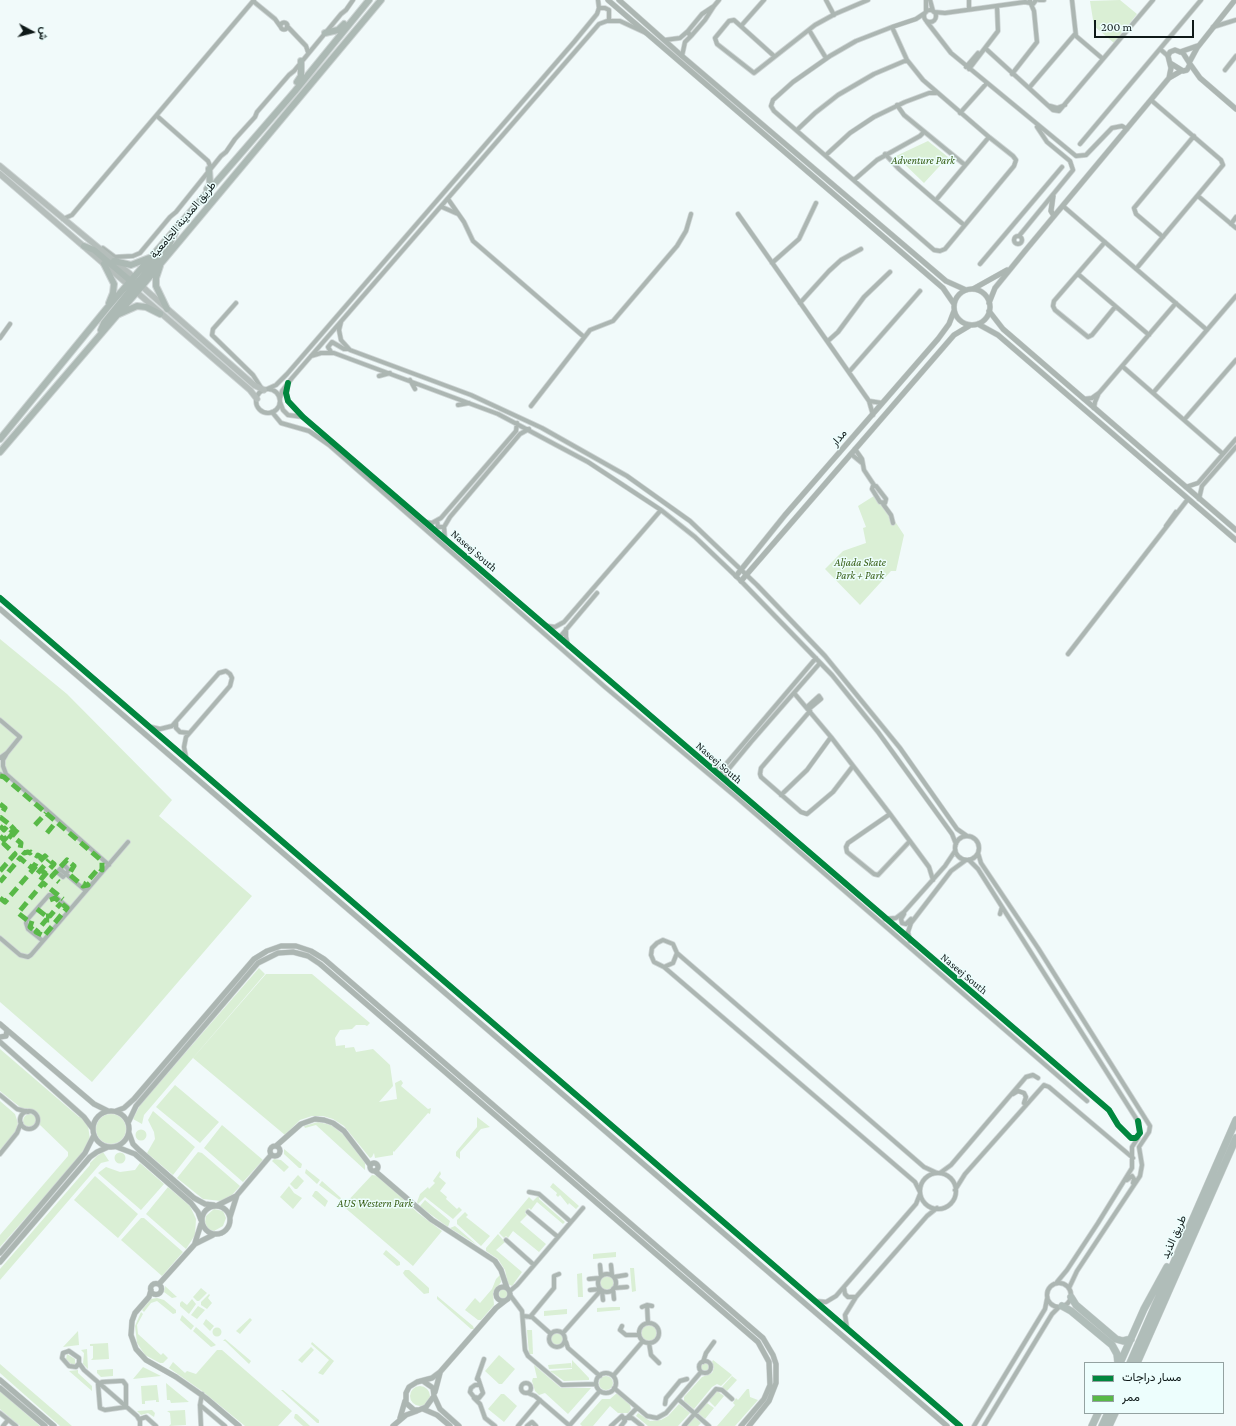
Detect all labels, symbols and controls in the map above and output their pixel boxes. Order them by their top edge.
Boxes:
north arrow [12,12,52,52]
scale bar [1096,12,1196,38]
text: 200 m [1101,20,1132,34]
text: ش [37,26,51,41]
park label: Adventure Park [891,154,955,168]
street label: طريق المدينة الجامعية [147,179,219,261]
street label: مدار [828,427,850,449]
street label: Naseej South [448,527,500,575]
park label: Aljada Skate Park + Park [834,556,886,582]
street label: Naseej South [693,739,745,787]
street label: Naseej South [938,951,990,997]
park label: AUS Western Park [337,1197,413,1211]
street label: طريق الذيد [1159,1213,1189,1261]
legend [1084,1362,1224,1414]
text: مسار دراجات [1122,1370,1182,1384]
text: ممر [1122,1390,1140,1404]

